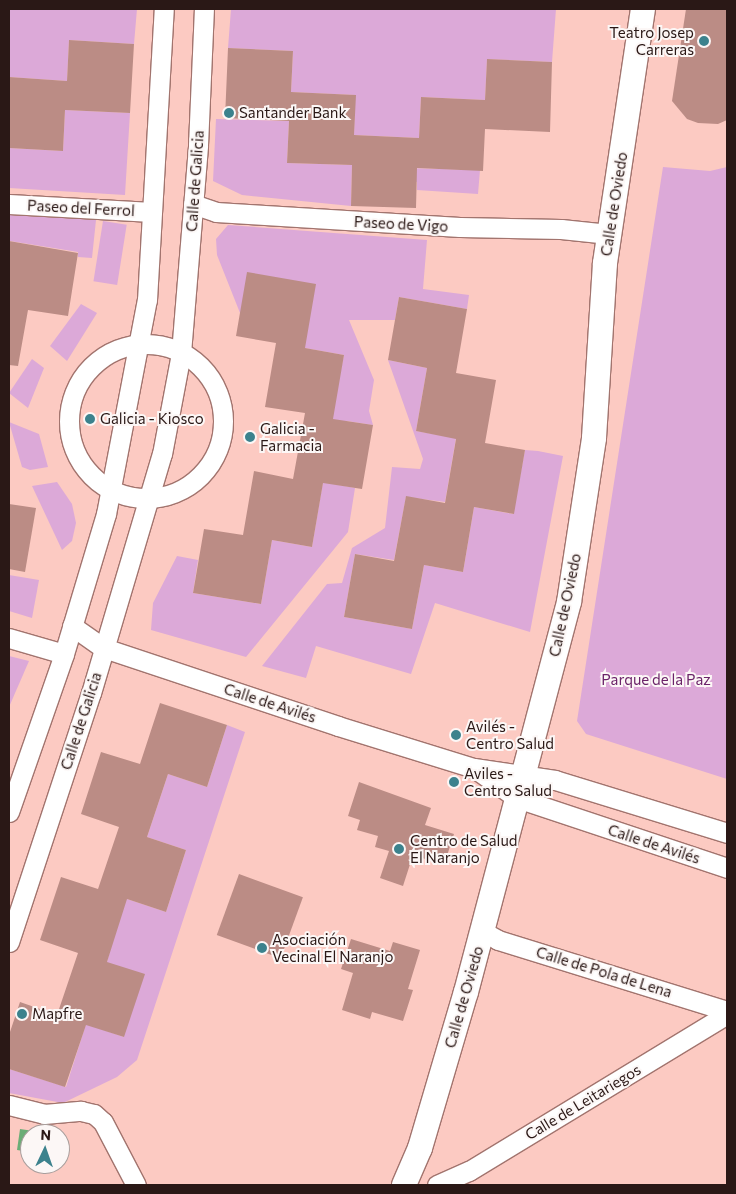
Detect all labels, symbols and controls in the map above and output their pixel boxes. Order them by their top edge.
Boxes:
place label: Teatro Josep Carreras [609,23,694,58]
marker: Teatro Josep Carreras [698,35,710,47]
place label: Santander Bank [239,104,347,122]
marker: Santander Bank [223,107,235,119]
street label: Calle de Galicia [182,130,208,232]
street label: Calle de Oviedo [597,151,631,257]
street label: Paseo del Ferrol [27,196,135,220]
street label: Paseo de Vigo [353,213,449,235]
place label: Galicia - Kiosco [100,410,204,428]
marker: Galicia - Kiosco [84,413,96,425]
place label: Galicia - Farmacia [260,419,322,454]
marker: Galicia - Farmacia [244,431,256,443]
street label: Calle de Oviedo [545,552,585,658]
street label: Calle de Galicia [57,670,105,772]
park label: Parque de la Paz [601,671,711,689]
street label: Calle de Avilés [222,680,318,726]
place label: Avilés - Centro Salud [466,717,554,752]
marker: Avilés - Centro Salud [450,729,462,741]
place label: Aviles - Centro Salud [464,764,552,799]
marker: Aviles - Centro Salud [448,776,460,788]
street label: Calle de Avilés [606,821,702,867]
place label: Centro de Salud El Naranjo [410,831,517,866]
marker: Centro de Salud El Naranjo [392,842,406,856]
place label: Asociación Vecinal El Naranjo [272,930,393,965]
marker: Asociación Vecinal El Naranjo [256,942,268,954]
street label: Calle de Pola de Lena [534,943,674,1001]
street label: Calle de Oviedo [441,944,487,1050]
place label: Mapfre [32,1005,82,1023]
marker: Mapfre [16,1008,28,1020]
street label: Calle de Leitariegos [522,1060,644,1144]
north arrow [20,1124,70,1174]
text: N [40,1126,51,1143]

